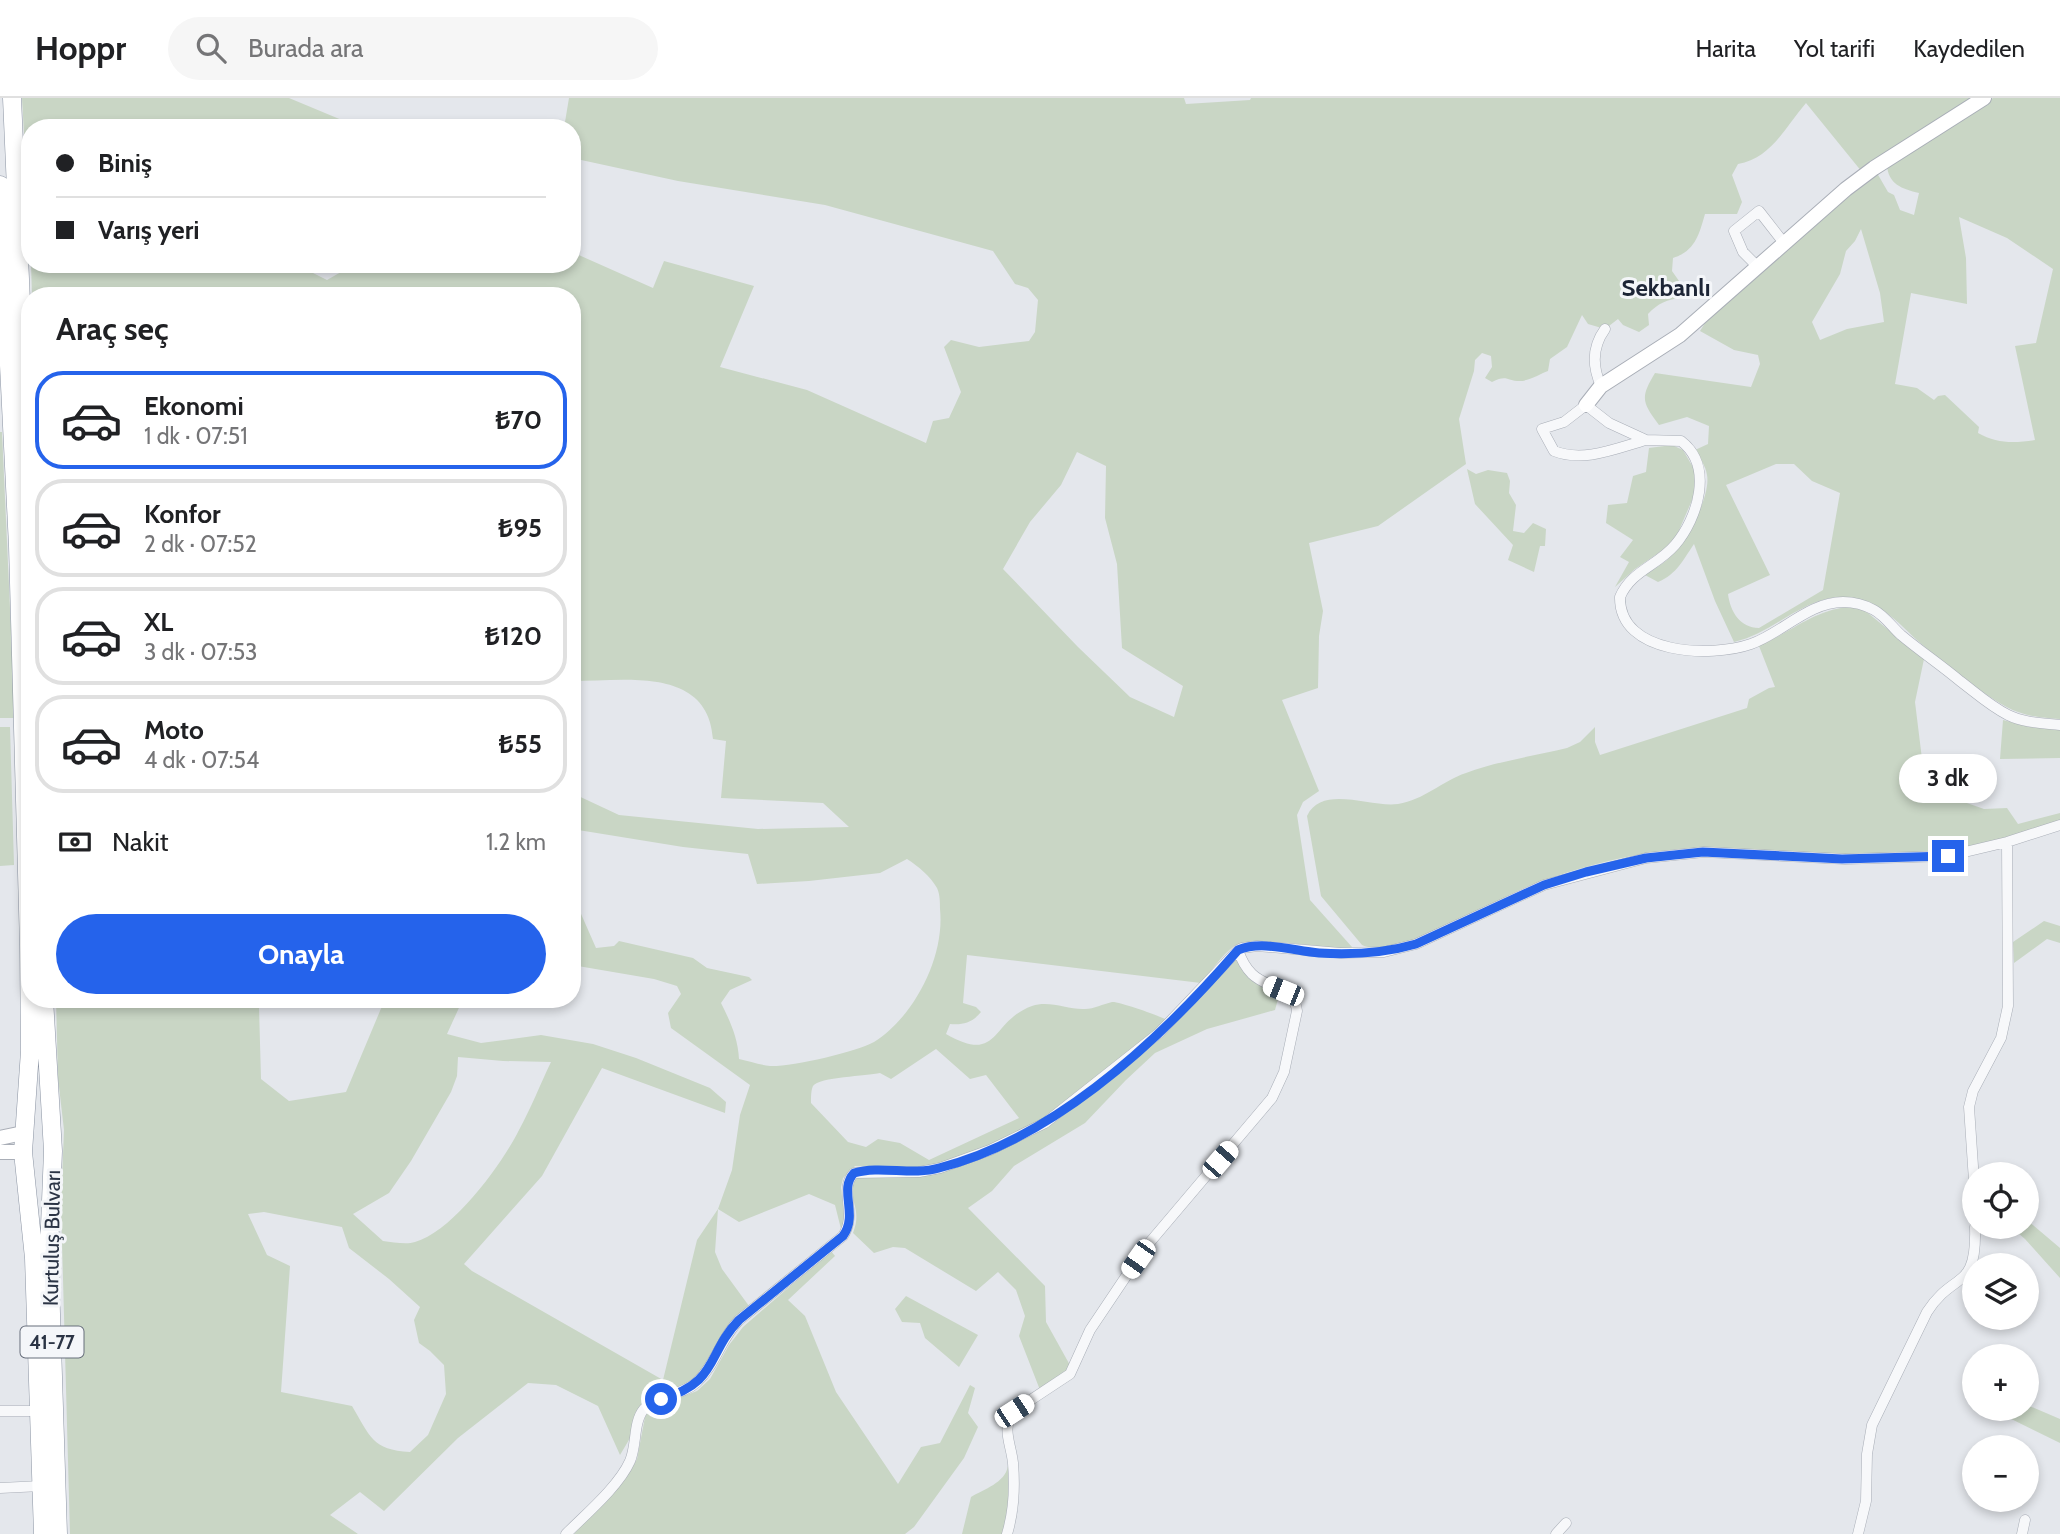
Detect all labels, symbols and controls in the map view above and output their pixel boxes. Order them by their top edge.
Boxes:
search box [168,17,658,80]
text: Hoppr [35,28,126,68]
icon: search [192,29,230,67]
text: Burada ara [248,32,363,64]
text: Harita [1696,34,1756,63]
text: Yol tarifi [1794,34,1875,63]
text: Kaydedilen [1913,34,2025,63]
text: Biniş [98,147,152,179]
text: Varış yeri [98,214,200,246]
district label: Sekbanlı [1622,273,1710,302]
text: Araç seç [56,309,169,348]
icon: car [60,389,123,452]
text: Ekonomi [144,390,244,422]
text: ₺70 [495,404,542,436]
text: 1 dk · 07:51 [144,422,248,450]
icon: car [60,497,123,560]
text: Konfor [144,498,221,530]
text: ₺95 [498,512,542,544]
text: 2 dk · 07:52 [144,530,257,558]
icon: car [60,605,123,668]
text: XL [144,606,173,638]
text: ₺120 [485,620,542,652]
text: 3 dk · 07:53 [144,638,258,666]
icon: car [60,713,123,776]
text: Moto [144,714,204,746]
text: ₺55 [499,728,542,760]
text: 4 dk · 07:54 [144,746,259,774]
callout: 3 dk [1899,754,1997,804]
text: 3 dk [1927,764,1969,792]
icon: cash [56,823,94,861]
text: Nakit [112,826,168,858]
text: 1.2 km [486,828,546,856]
route end [1932,840,1964,872]
button: Onayla [56,914,546,994]
car [1260,973,1307,1009]
car [1199,1137,1242,1183]
map controls [1962,1162,2039,1512]
button: locate [1962,1162,2039,1239]
street label: Kurtuluş Bulvarı [38,1170,65,1306]
car [1118,1236,1159,1282]
button: layers [1962,1253,2039,1330]
road number: 41-77 [20,1326,84,1358]
button: + [1962,1344,2039,1421]
route start [645,1383,677,1415]
car [991,1391,1038,1431]
button: − [1962,1435,2039,1512]

